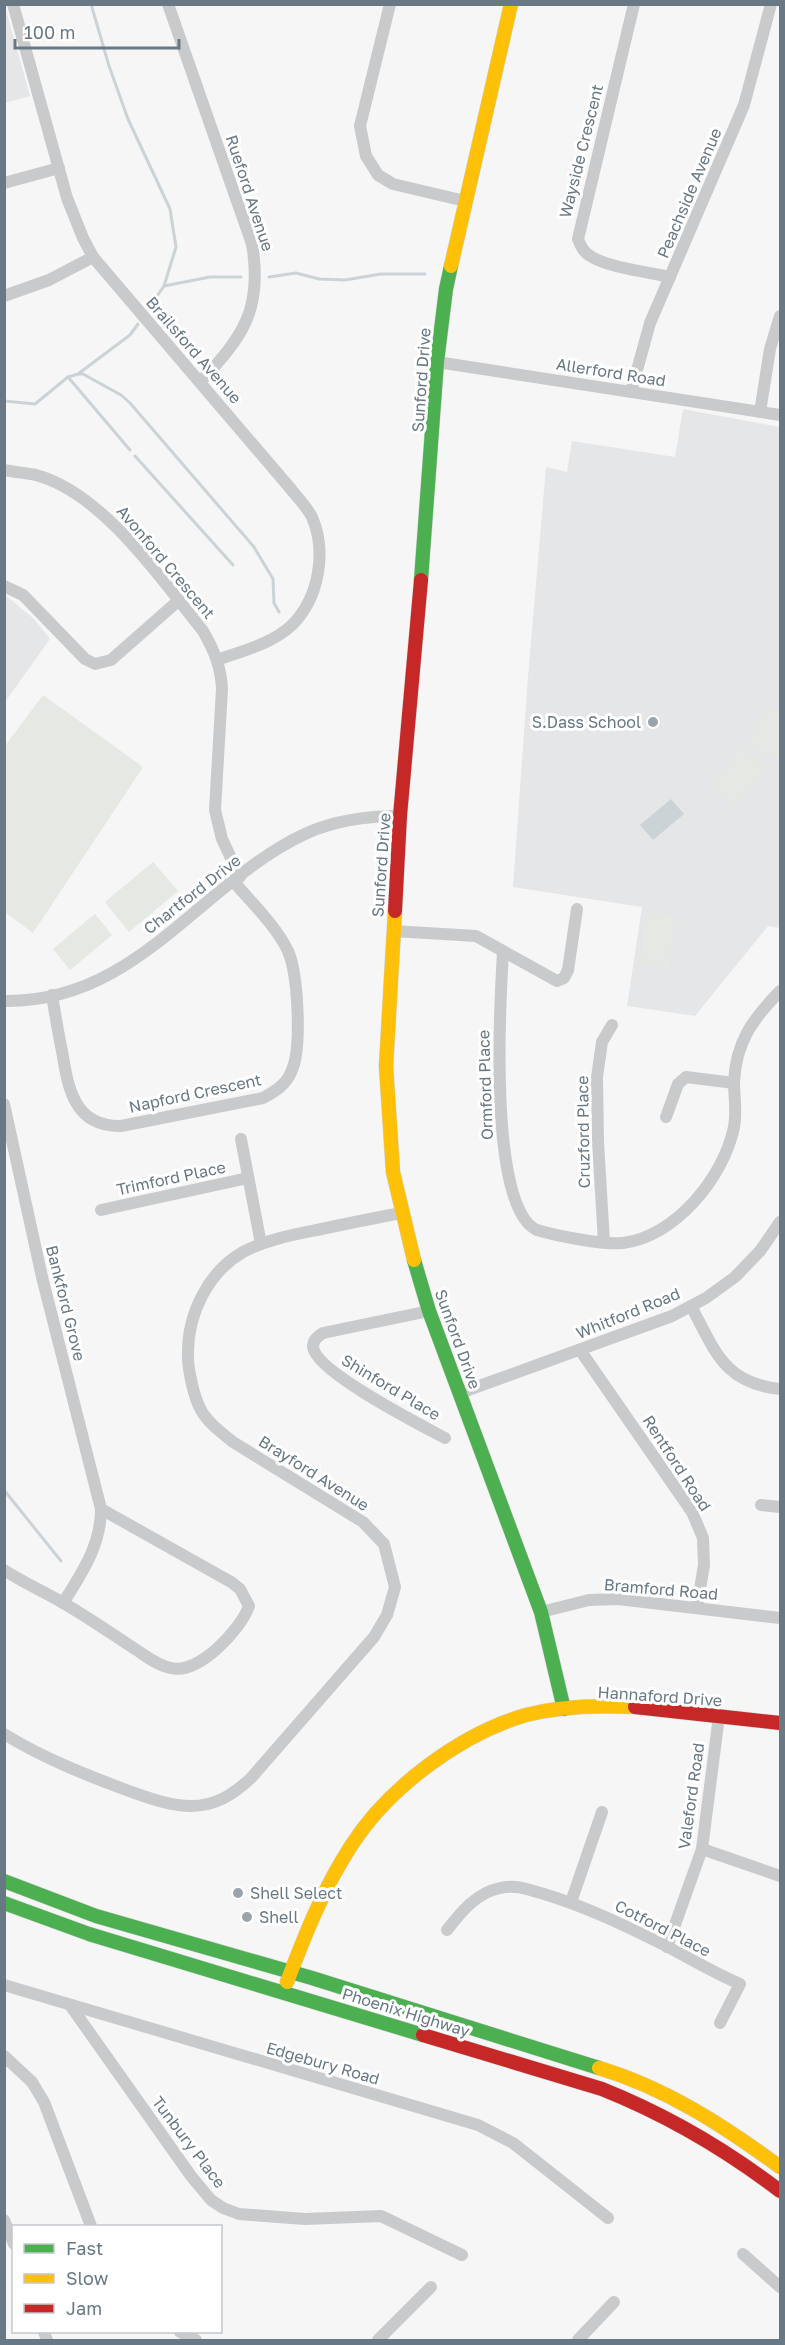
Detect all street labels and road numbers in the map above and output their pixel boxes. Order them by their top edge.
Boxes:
street label: Wayside Crescent [555,82,607,220]
street label: Peachside Avenue [653,125,725,261]
street label: Rueford Avenue [222,132,278,254]
street label: Brailsford Avenue [142,292,246,408]
street label: Sunford Drive [407,327,435,433]
street label: Allerford Road [555,353,667,391]
street label: Avonford Crescent [113,501,219,623]
street label: Sunford Drive [367,812,395,918]
street label: Chartford Drive [140,850,244,938]
street label: Ormford Place [473,1030,497,1140]
street label: Napford Crescent [127,1069,263,1117]
street label: Cruzford Place [572,1075,594,1189]
street label: Trimford Place [115,1157,227,1199]
street label: Bankford Grove [42,1243,90,1363]
street label: Whitford Road [573,1283,683,1343]
street label: Sunford Drive [431,1286,485,1392]
street label: Shinford Place [338,1350,444,1424]
street label: Rentford Road [639,1411,715,1515]
street label: Brayford Avenue [255,1431,373,1515]
street label: Bramford Road [603,1574,719,1604]
street label: Hannaford Drive [597,1682,723,1710]
street label: Valeford Road [674,1741,708,1851]
street label: Cotford Place [612,1895,714,1961]
street label: Phoenix Highway [340,1983,472,2041]
street label: Edgebury Road [264,2037,382,2089]
street label: Tunbury Place [148,2092,230,2192]

